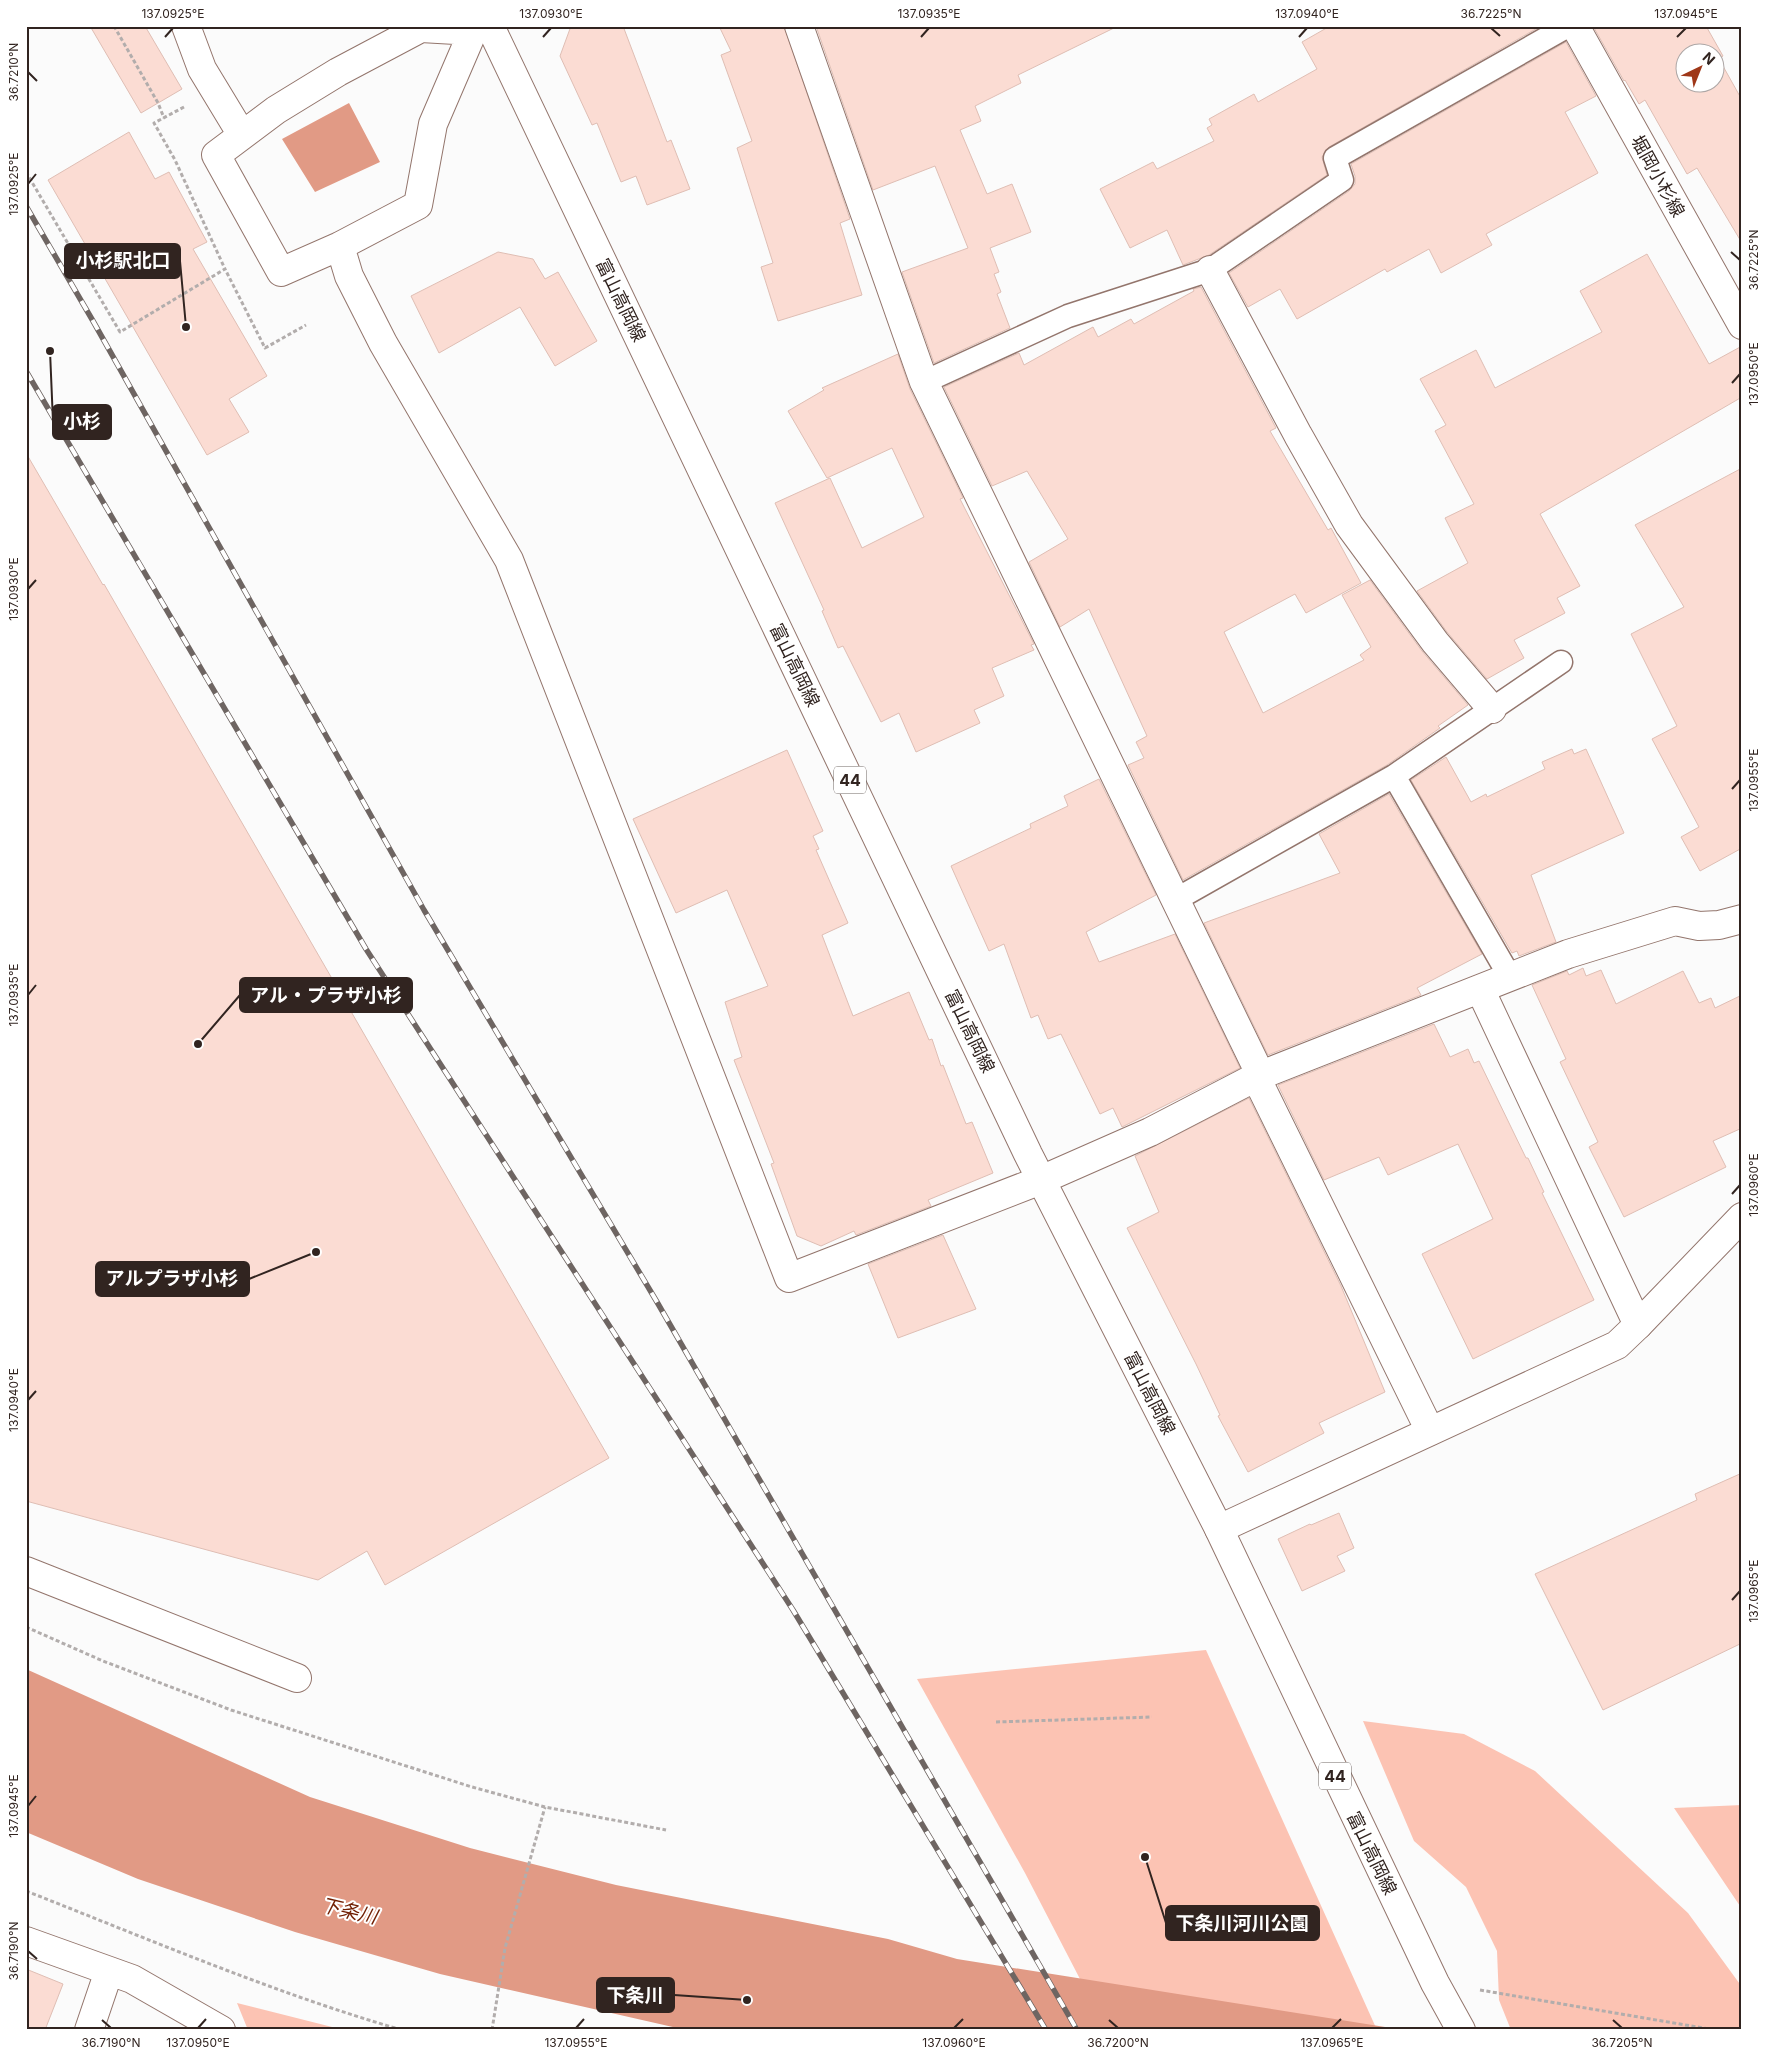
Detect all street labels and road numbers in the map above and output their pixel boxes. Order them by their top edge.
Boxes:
street label: 堀岡小杉線 [1627,132,1689,220]
street label: 富山高岡線 [592,255,650,345]
street label: 富山高岡線 [766,620,824,710]
road number: 44 [834,766,866,794]
street label: 富山高岡線 [941,986,999,1076]
street label: 富山高岡線 [1120,1348,1180,1438]
road number: 44 [1319,1762,1351,1790]
street label: 富山高岡線 [1343,1808,1401,1898]

